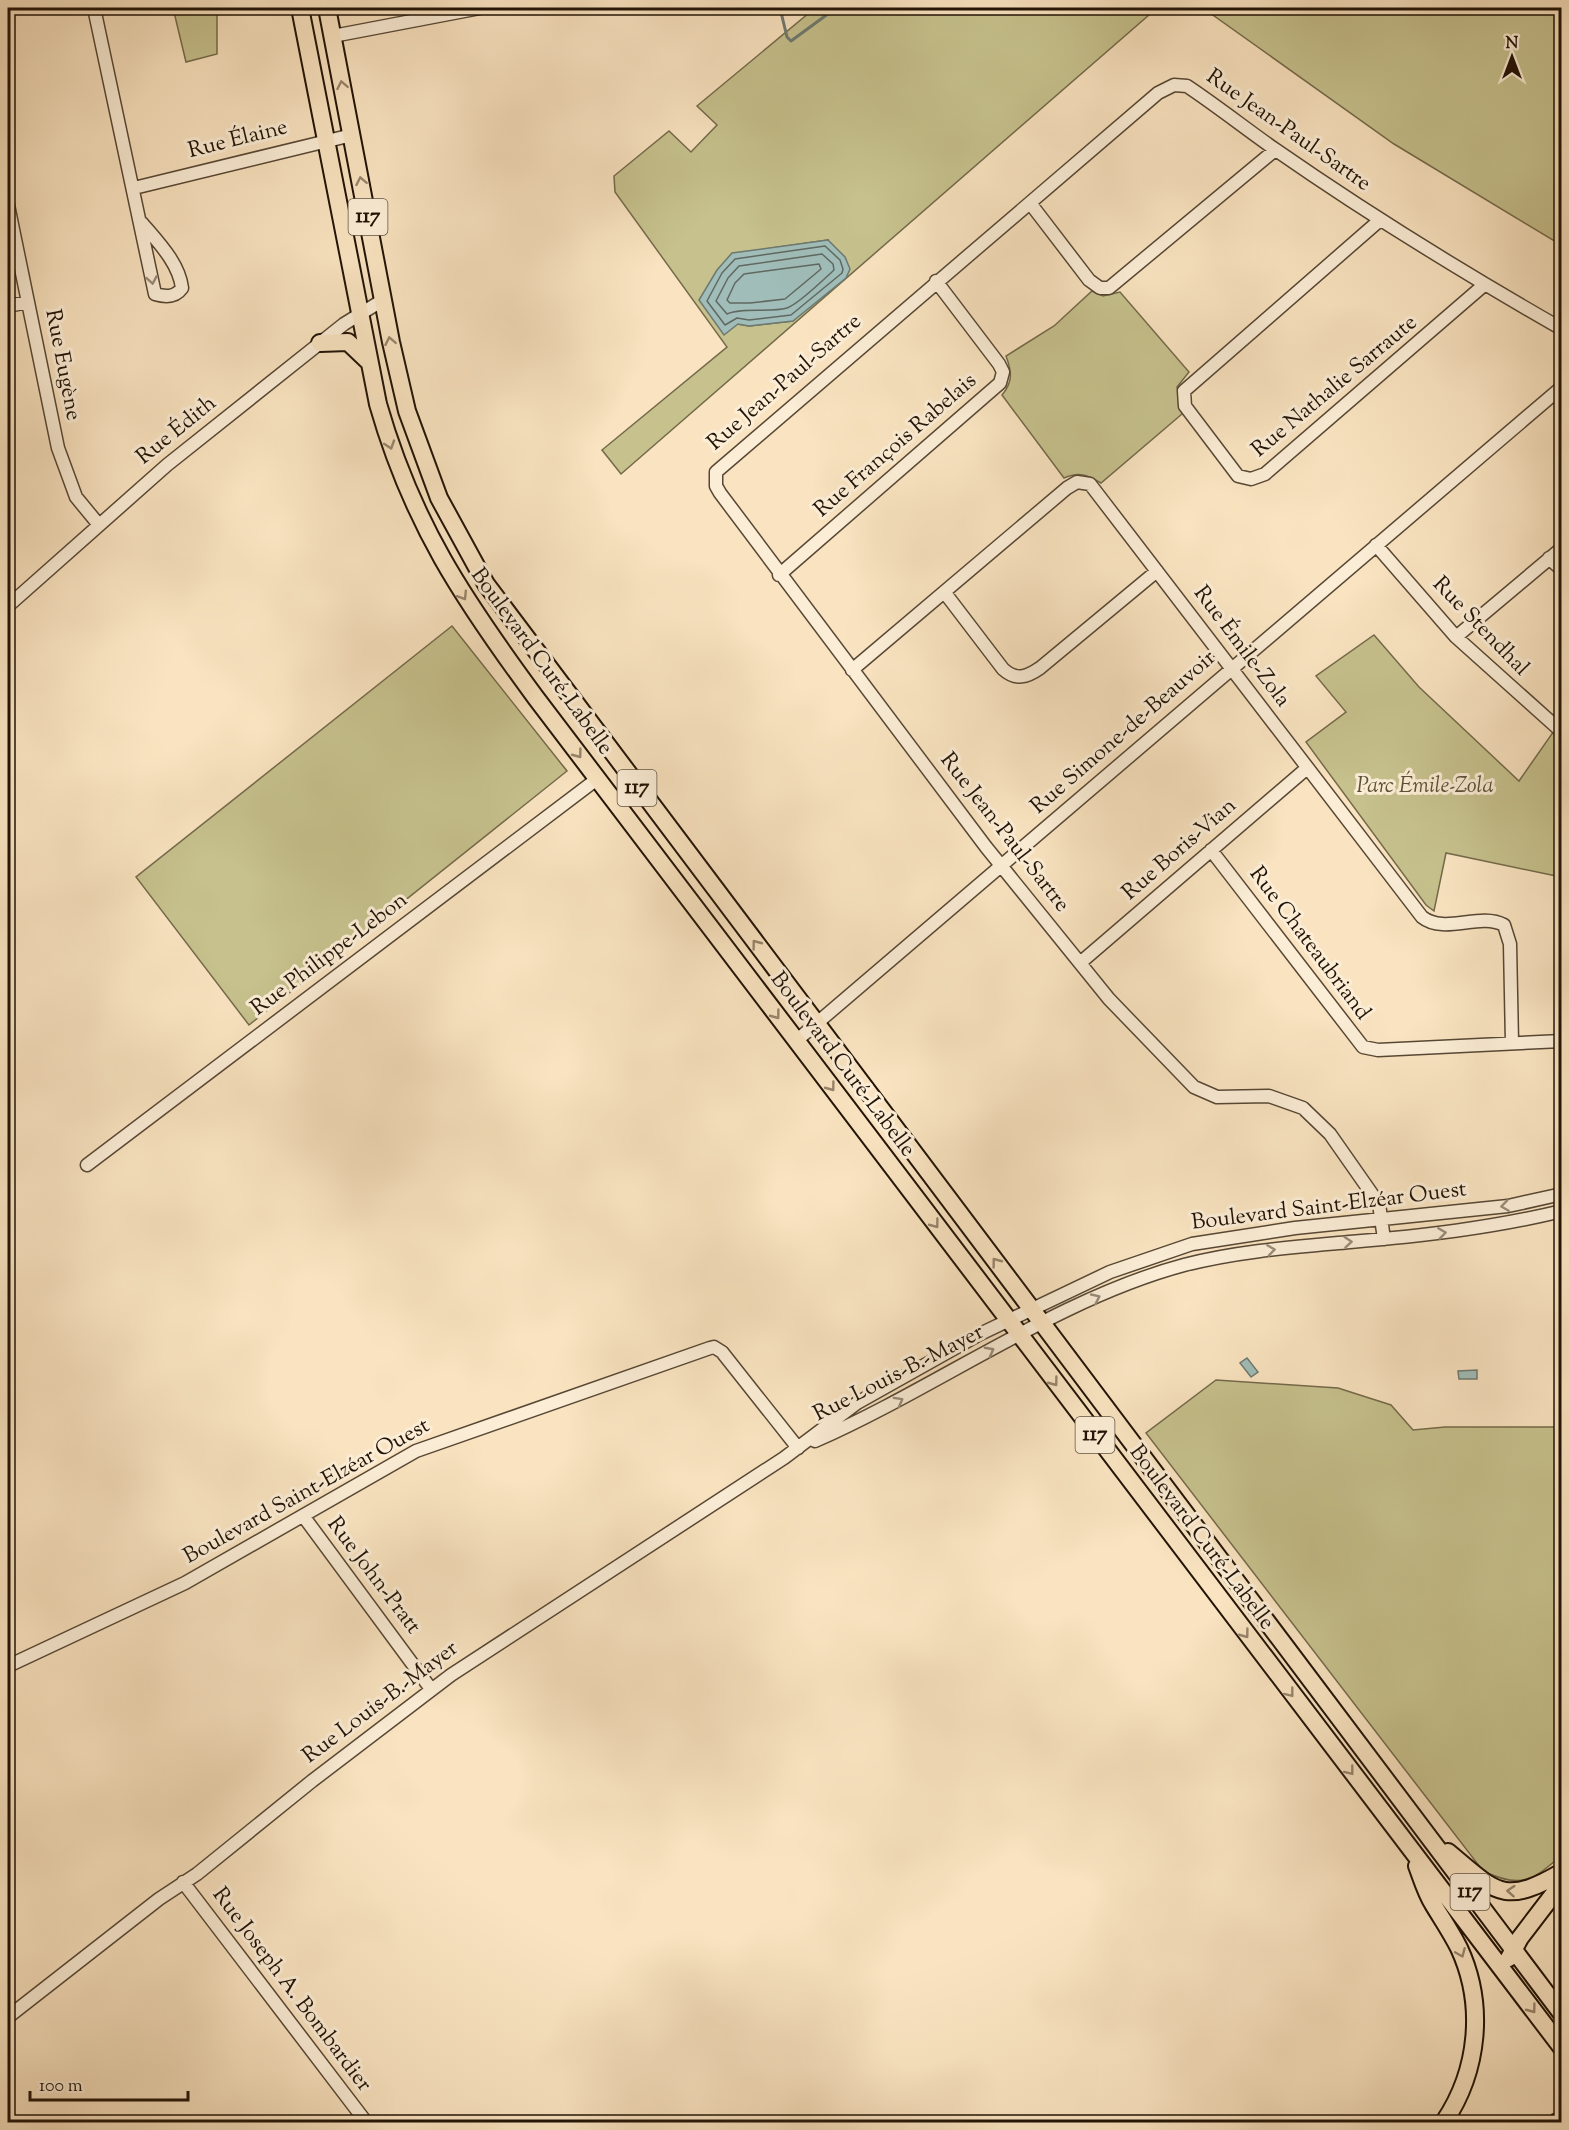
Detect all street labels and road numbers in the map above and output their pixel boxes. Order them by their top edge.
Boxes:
street label: Rue Jean-Paul-Sartre [1199,62,1377,200]
street label: Rue Élaine [185,111,291,168]
road number: 117 [348,199,388,235]
street label: Rue Eugène [36,307,88,423]
street label: Rue Jean-Paul-Sartre [701,307,869,459]
street label: Rue Nathalie Sarraute [1245,308,1425,466]
street label: Rue François Rabelais [808,366,984,526]
street label: Rue Édith [129,388,224,473]
street label: Boulevard Curé-Labelle [462,562,620,762]
street label: Rue Stendhal [1424,570,1536,684]
street label: Rue Émile-Zola [1185,579,1298,714]
street label: Rue Simone-de-Beauvoir [1024,643,1224,823]
street label: Rue Jean-Paul-Sartre [931,746,1077,920]
road number: 117 [618,770,656,806]
street label: Rue Boris-Vian [1116,791,1244,909]
street label: Rue Chateaubriand [1240,860,1378,1028]
street label: Rue Philippe-Lebon [245,885,415,1025]
street label: Boulevard Curé-Labelle [762,966,922,1164]
street label: Boulevard Saint-Elzéar Ouest [1190,1174,1469,1240]
street label: Rue Louis-B.-Mayer [808,1317,990,1431]
street label: Boulevard Saint-Elzéar Ouest [178,1411,436,1573]
road number: 117 [1076,1417,1114,1453]
street label: Boulevard Curé-Labelle [1121,1439,1281,1637]
street label: Rue John-Pratt [318,1511,428,1642]
street label: Rue Louis-B.-Mayer [296,1634,466,1772]
road number: 117 [1450,1874,1490,1910]
street label: Rue Joseph A. Bombardier [203,1881,379,2099]

